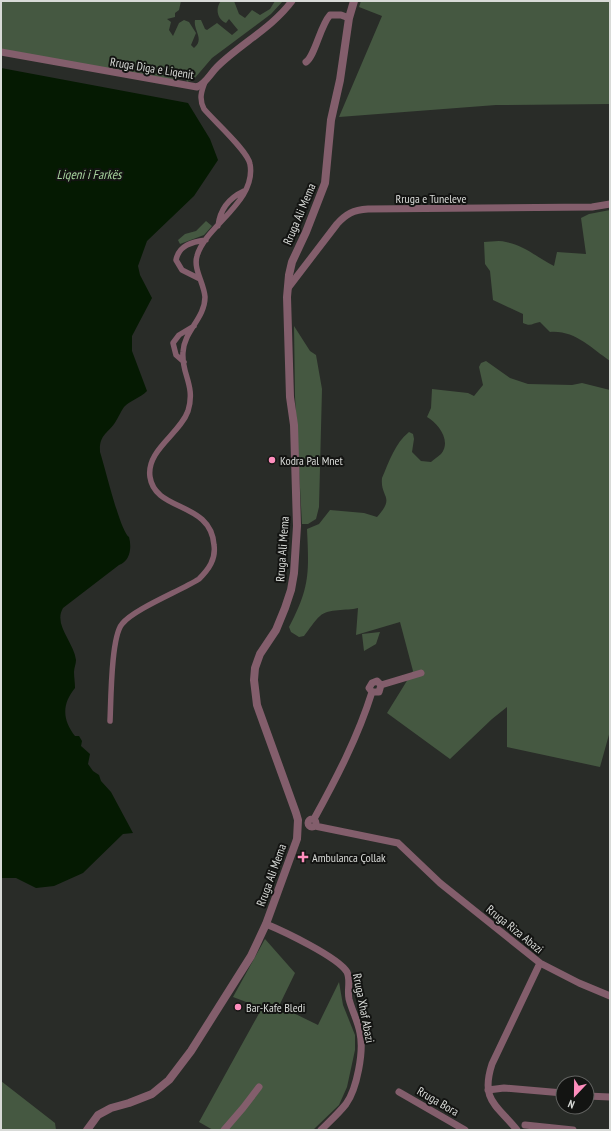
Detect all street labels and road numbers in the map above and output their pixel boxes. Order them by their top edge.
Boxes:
street label: Rruga Diga e Liqenit [109,54,196,82]
street label: Rruga Ali Mema [279,181,319,247]
street label: Rruga e Tuneleve [396,191,466,206]
street label: Rruga Ali Mema [272,516,292,582]
street label: Rruga Ali Mema [253,842,289,908]
street label: Rruga Riza Abazi [483,901,547,957]
street label: Rruga Xhaf Abazi [350,972,378,1044]
street label: Rruga Bora [414,1083,462,1119]

